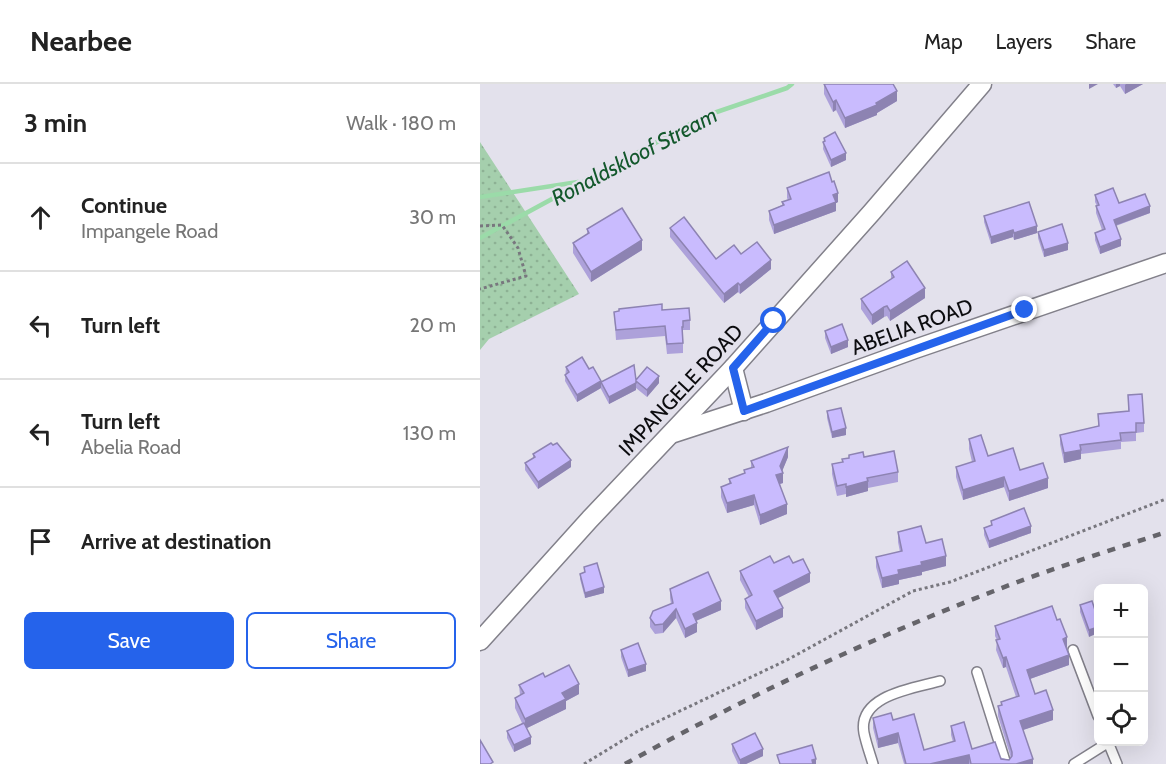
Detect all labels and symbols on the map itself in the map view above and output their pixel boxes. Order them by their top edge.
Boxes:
water label: Ronaldskloof Stream [547,101,722,212]
street label: ABELIA ROAD [848,293,976,360]
route end [1011,296,1037,322]
route start [760,307,786,333]
street label: IMPANGELE ROAD [613,319,748,461]

